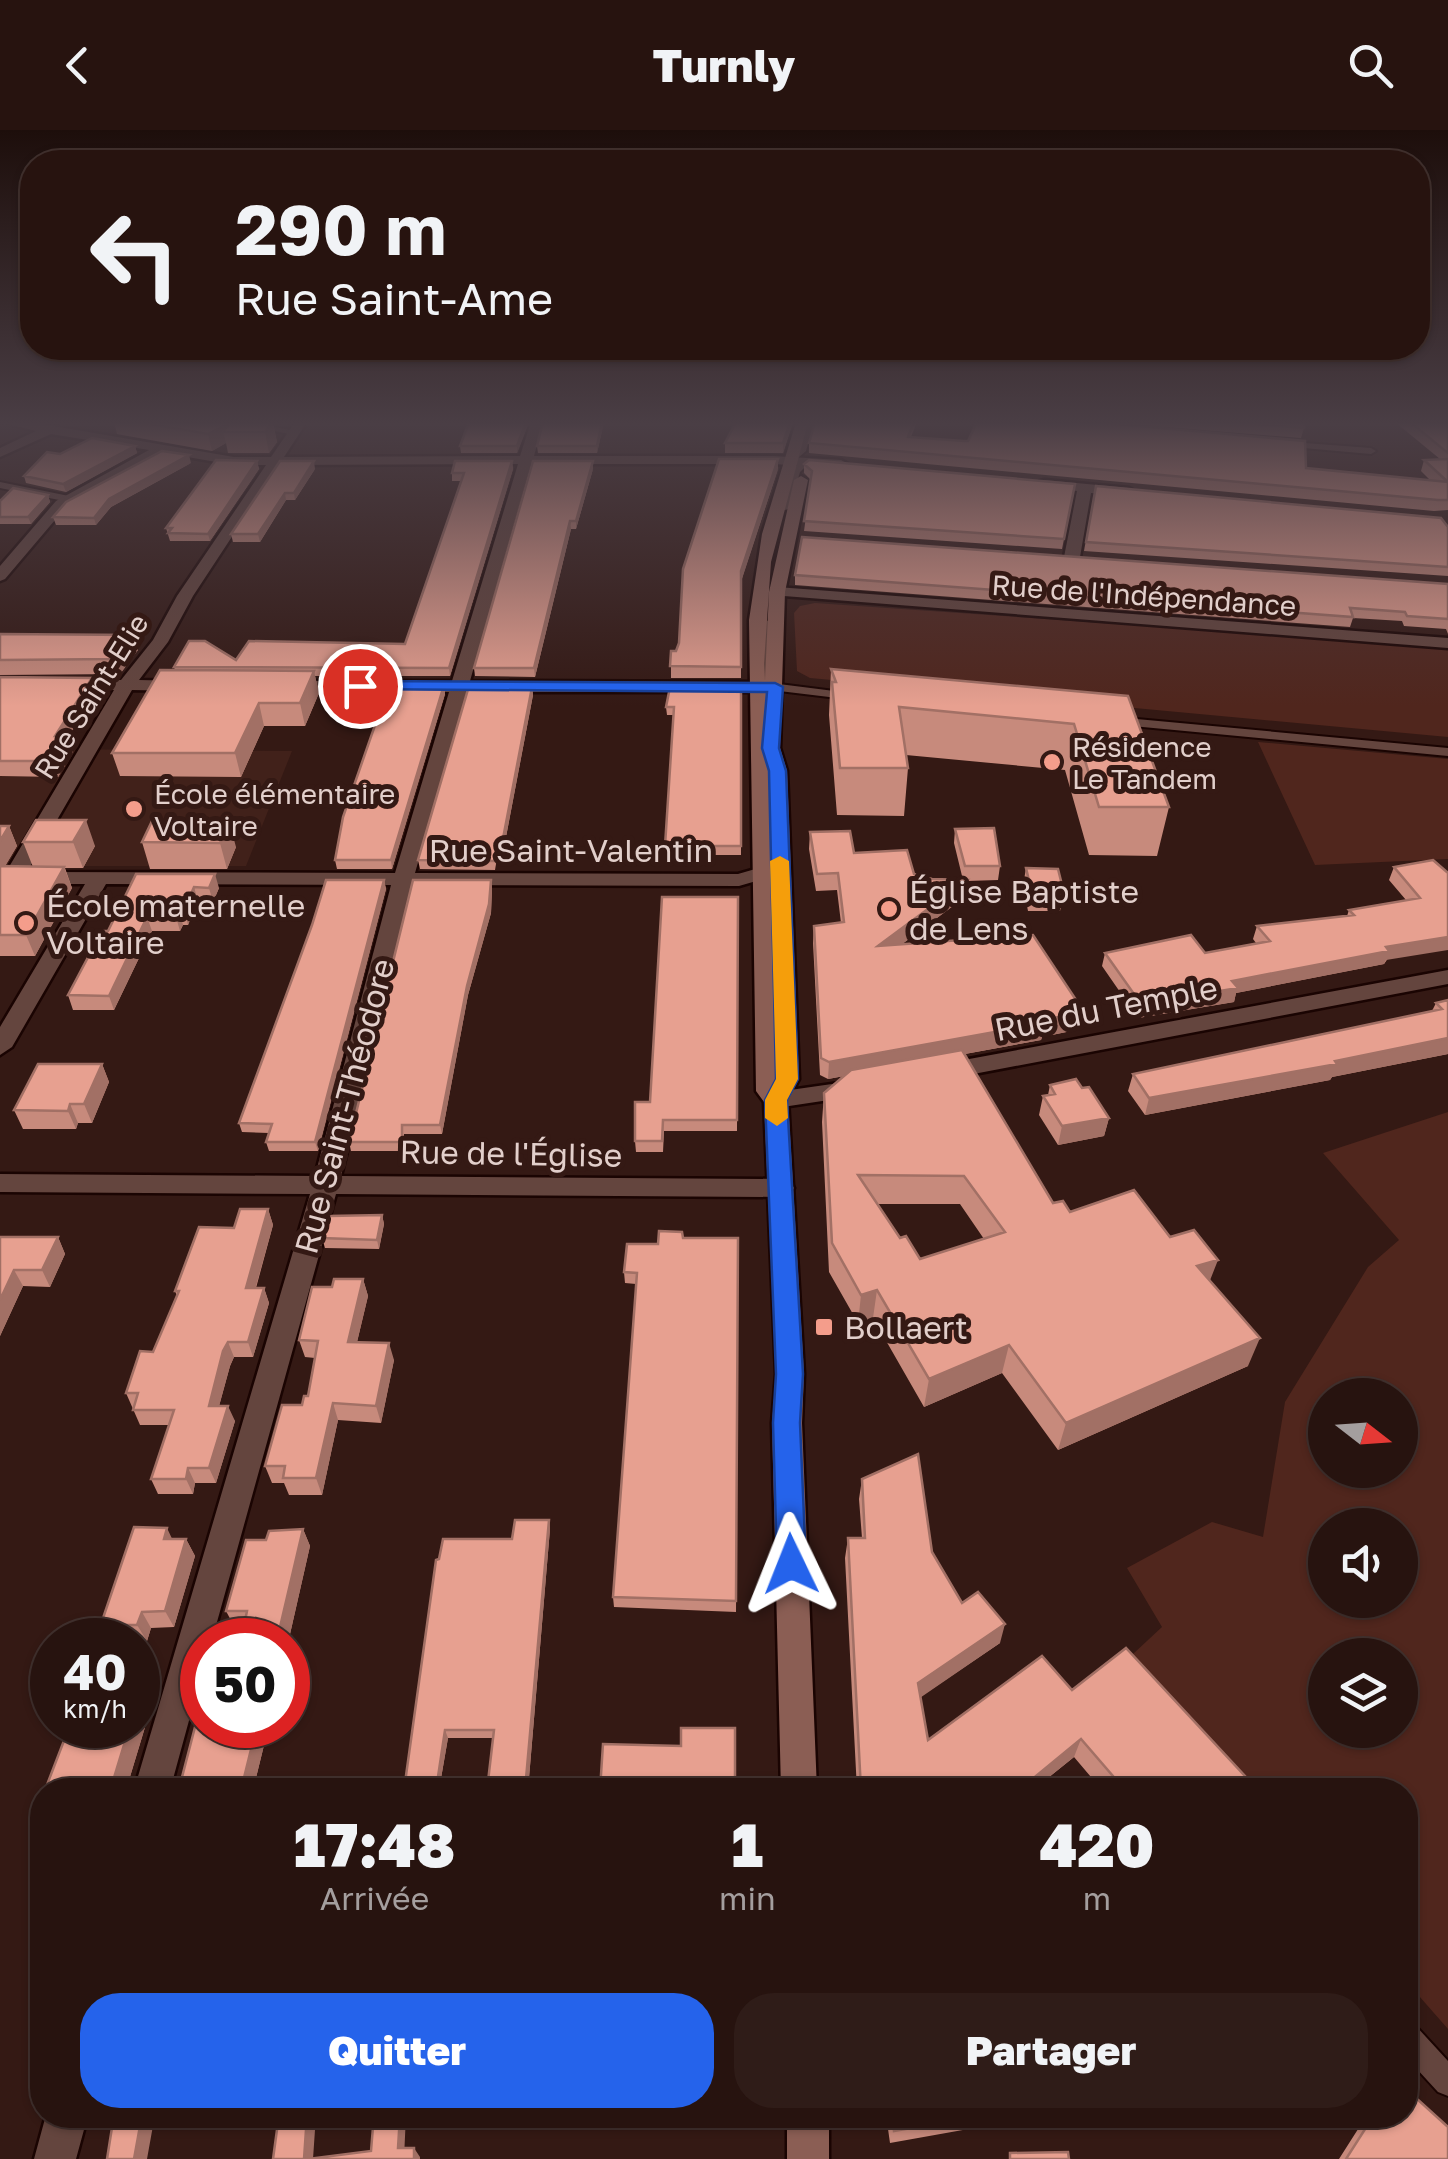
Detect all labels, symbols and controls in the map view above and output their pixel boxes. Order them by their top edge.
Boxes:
icon: back [50,38,105,93]
text: Turnly [653,38,795,92]
icon: search [1343,38,1398,93]
text: 290 m [235,186,446,270]
icon: left [70,190,200,320]
text: Rue Saint-Ame [235,271,553,325]
street label: Rue de l'Indépendance [991,568,1297,622]
street label: Rue Saint-Elie [27,608,155,784]
pin [318,644,403,729]
icon: arrive [333,659,388,714]
place label: Résidence Le Tandem [1072,730,1217,795]
marker: Résidence Le Tandem [1041,751,1063,773]
place label: École élémentaire Voltaire [154,777,395,842]
marker: École élémentaire Voltaire [123,798,145,820]
street label: Rue Saint-Valentin [429,831,713,869]
place label: Église Baptiste de Lens [909,872,1139,947]
place label: École maternelle Voltaire [46,886,305,961]
marker: Église Baptiste de Lens [878,898,900,920]
marker: École maternelle Voltaire [15,912,37,934]
street label: Rue Saint-Théodore [286,954,402,1258]
street label: Rue du Temple [991,968,1221,1048]
street label: Rue de l'Église [399,1132,623,1174]
place label: Bollaert [844,1308,968,1346]
marker: Bollaert [813,1316,835,1338]
north arrow [1308,1378,1418,1488]
map controls [1308,1378,1418,1748]
button: sound [1308,1508,1418,1618]
position arrow [739,1512,843,1616]
speed limit sign: 50 [180,1618,310,1748]
button: layers [1308,1638,1418,1748]
text: 40 [63,1641,127,1701]
text: km/h [63,1693,127,1724]
text: 17:48 [294,1808,455,1880]
text: 1 [732,1808,763,1880]
text: 420 [1039,1808,1154,1880]
text: Arrivée [320,1879,429,1917]
text: min [719,1879,776,1917]
text: m [1083,1879,1111,1917]
button: Quitter [80,1993,714,2108]
button: Partager [734,1993,1368,2108]

